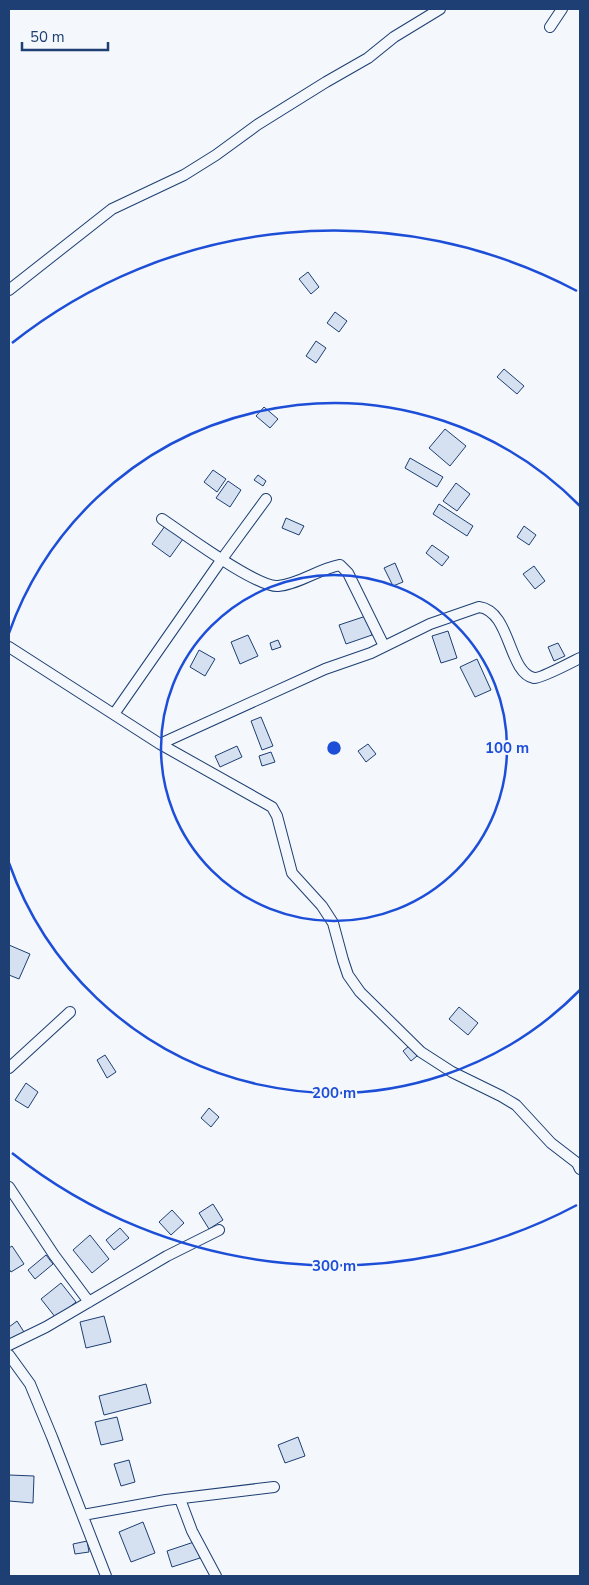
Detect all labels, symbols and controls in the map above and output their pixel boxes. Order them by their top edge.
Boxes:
scale bar [22,20,109,52]
text: 50 m [30,27,65,47]
text: 100 m [485,738,529,758]
centre of rings [325,739,343,757]
text: 200 m [312,1083,356,1103]
text: 300 m [312,1256,356,1276]

